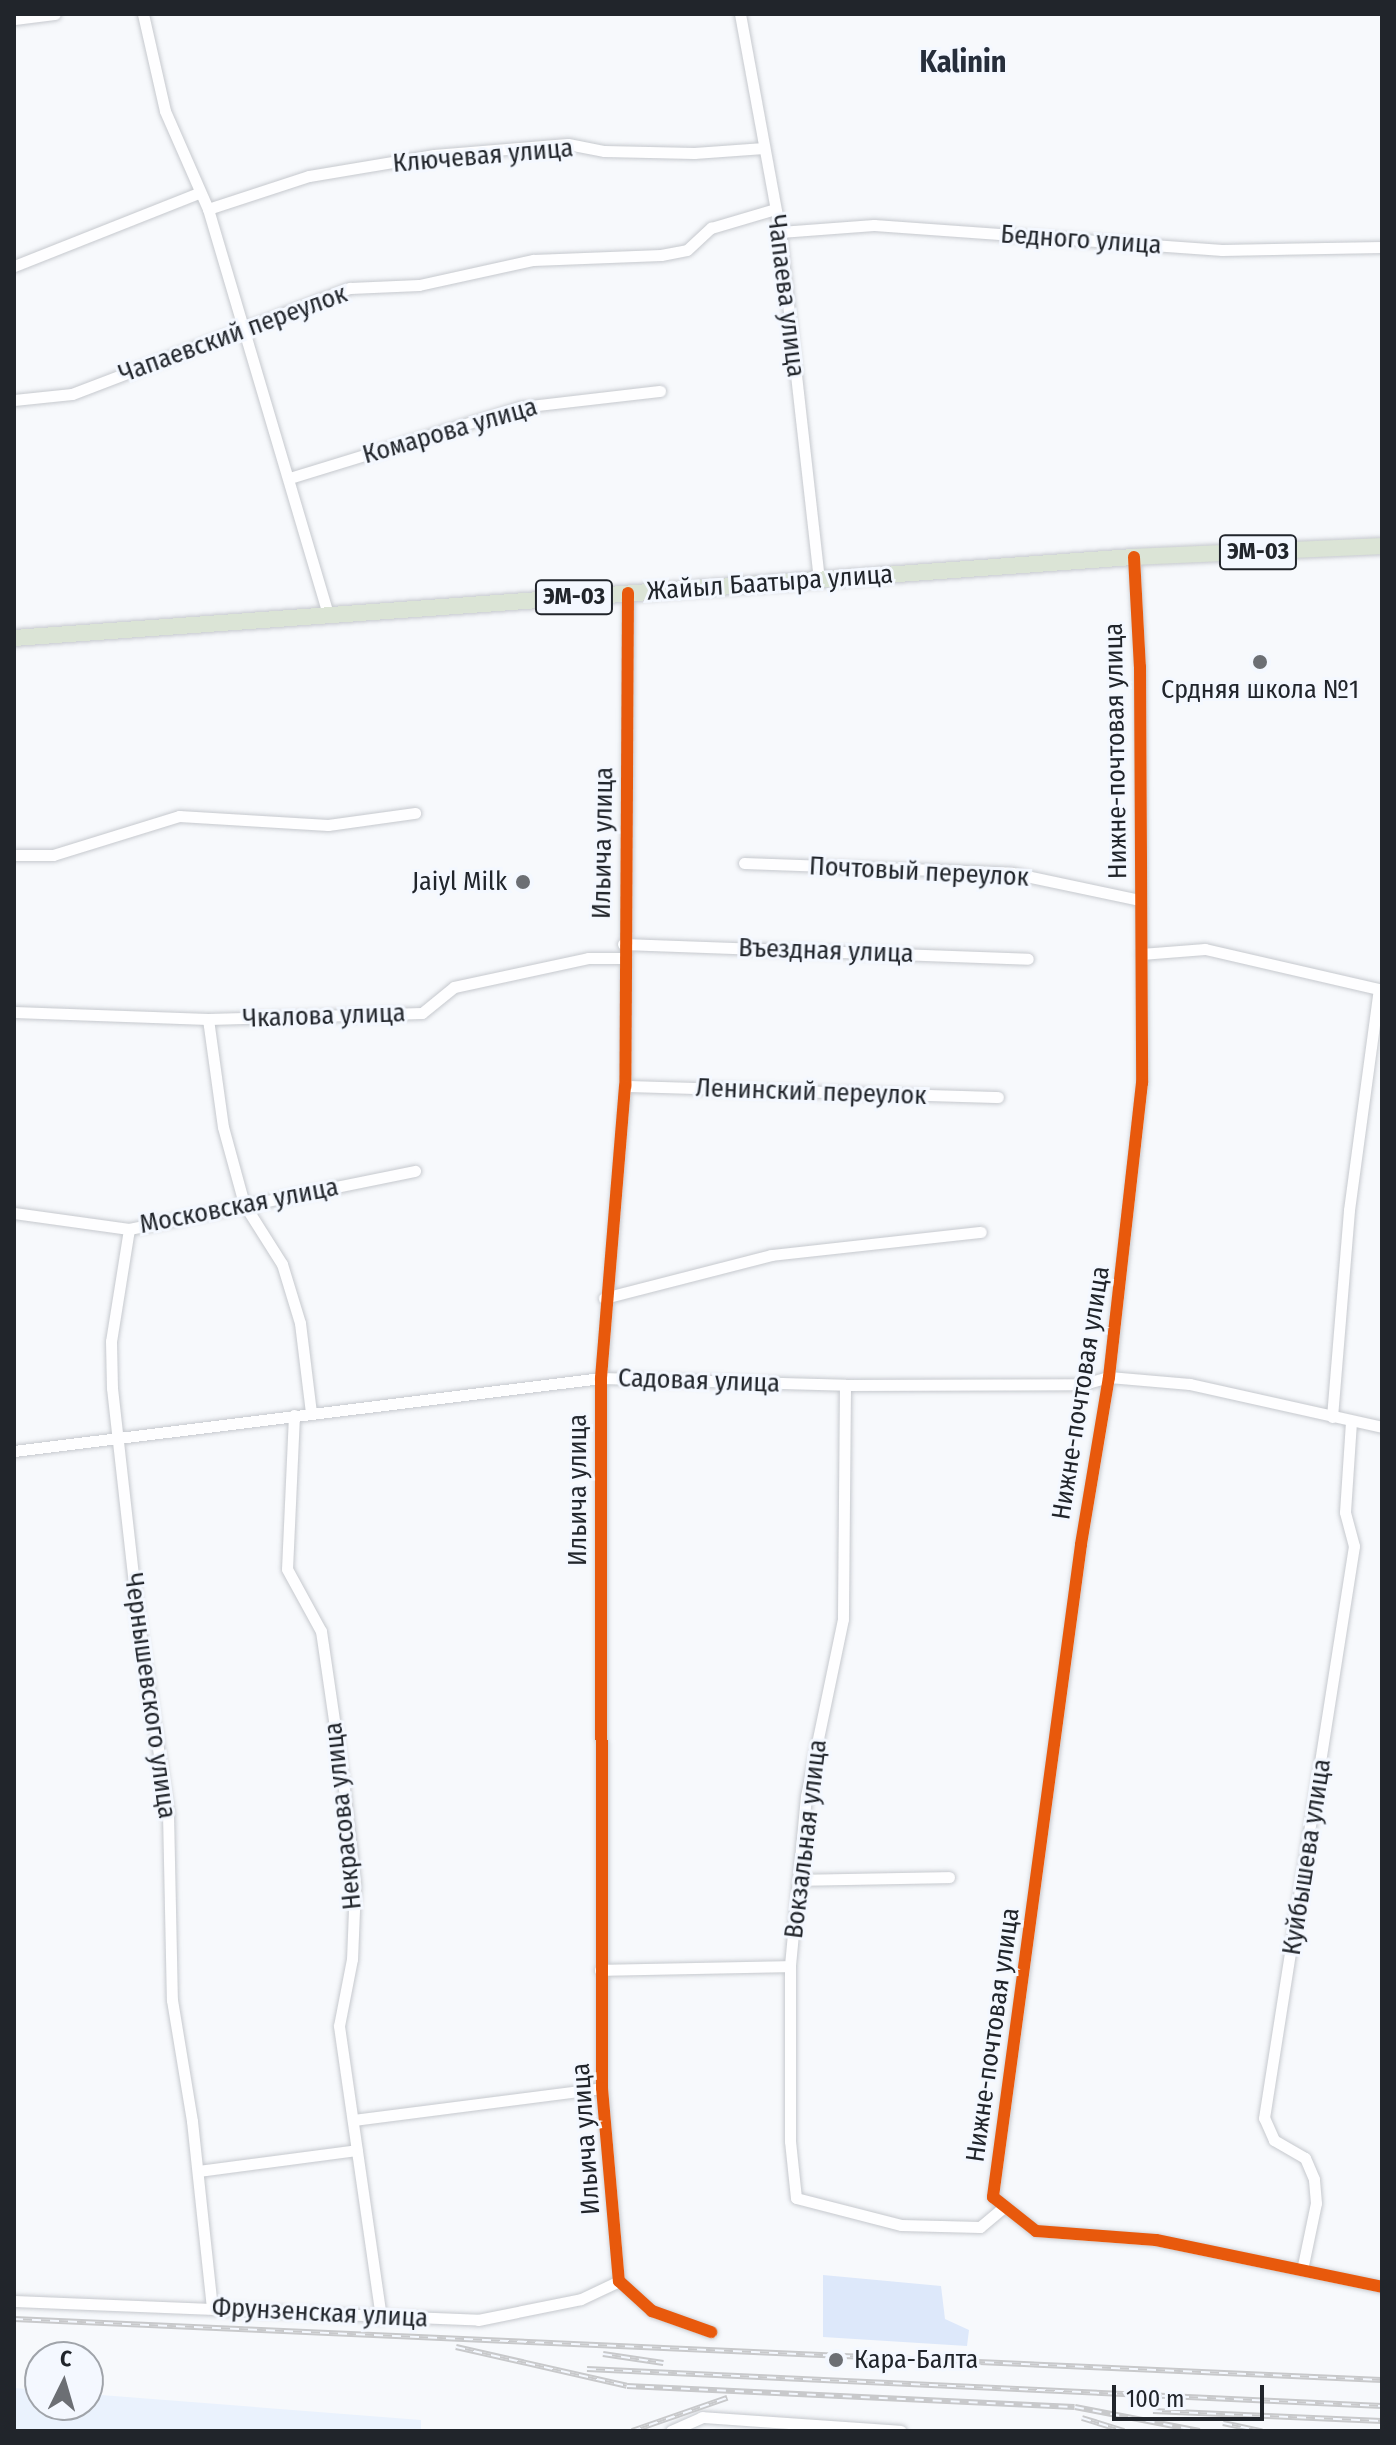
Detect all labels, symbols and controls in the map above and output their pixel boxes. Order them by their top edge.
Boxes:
district label: Kalinin [920,44,1006,80]
street label: Ключевая улица [391,133,575,179]
street label: Чапаева улица [761,213,811,379]
street label: Бедного улица [1000,219,1162,261]
street label: Чапаевский переулок [115,278,351,390]
street label: Комарова улица [359,391,541,471]
road number: ЭМ-03 [1218,532,1298,572]
street label: Жайыл Баатыра улица [646,559,894,607]
road number: ЭМ-03 [534,577,614,617]
street label: Нижне-почтовая улица [1098,623,1134,879]
marker: Срдняя школа №1 [1251,653,1269,671]
place label: Срдняя школа №1 [1161,674,1359,706]
street label: Ильича улица [586,767,620,919]
street label: Почтовый переулок [808,851,1030,893]
place label: Jaiyl Milk [412,866,507,898]
marker: Jaiyl Milk [514,873,532,891]
street label: Въездная улица [738,932,914,970]
street label: Чкалова улица [242,998,406,1034]
street label: Ленинский переулок [695,1072,927,1112]
street label: Московская улица [137,1171,341,1241]
street label: Нижне-почтовая улица [1046,1264,1116,1522]
street label: Садовая улица [617,1363,781,1399]
street label: Ильича улица [562,1414,594,1566]
street label: Чернышевского улица [117,1571,183,1821]
street label: Некрасова улица [318,1721,368,1911]
street label: Вокзальная улица [778,1738,834,1940]
street label: Куйбышева улица [1276,1757,1338,1957]
street label: Нижне-почтовая улица [960,1906,1026,2164]
street label: Ильича улица [565,2062,607,2216]
street label: Фрунзенская улица [211,2292,429,2334]
north arrow [24,2341,104,2421]
place label: Кара-Балта [854,2344,978,2376]
text: С [59,2345,73,2373]
marker: Кара-Балта [825,2349,847,2371]
scale bar [1116,2369,1268,2419]
text: 100 m [1126,2385,1184,2413]

